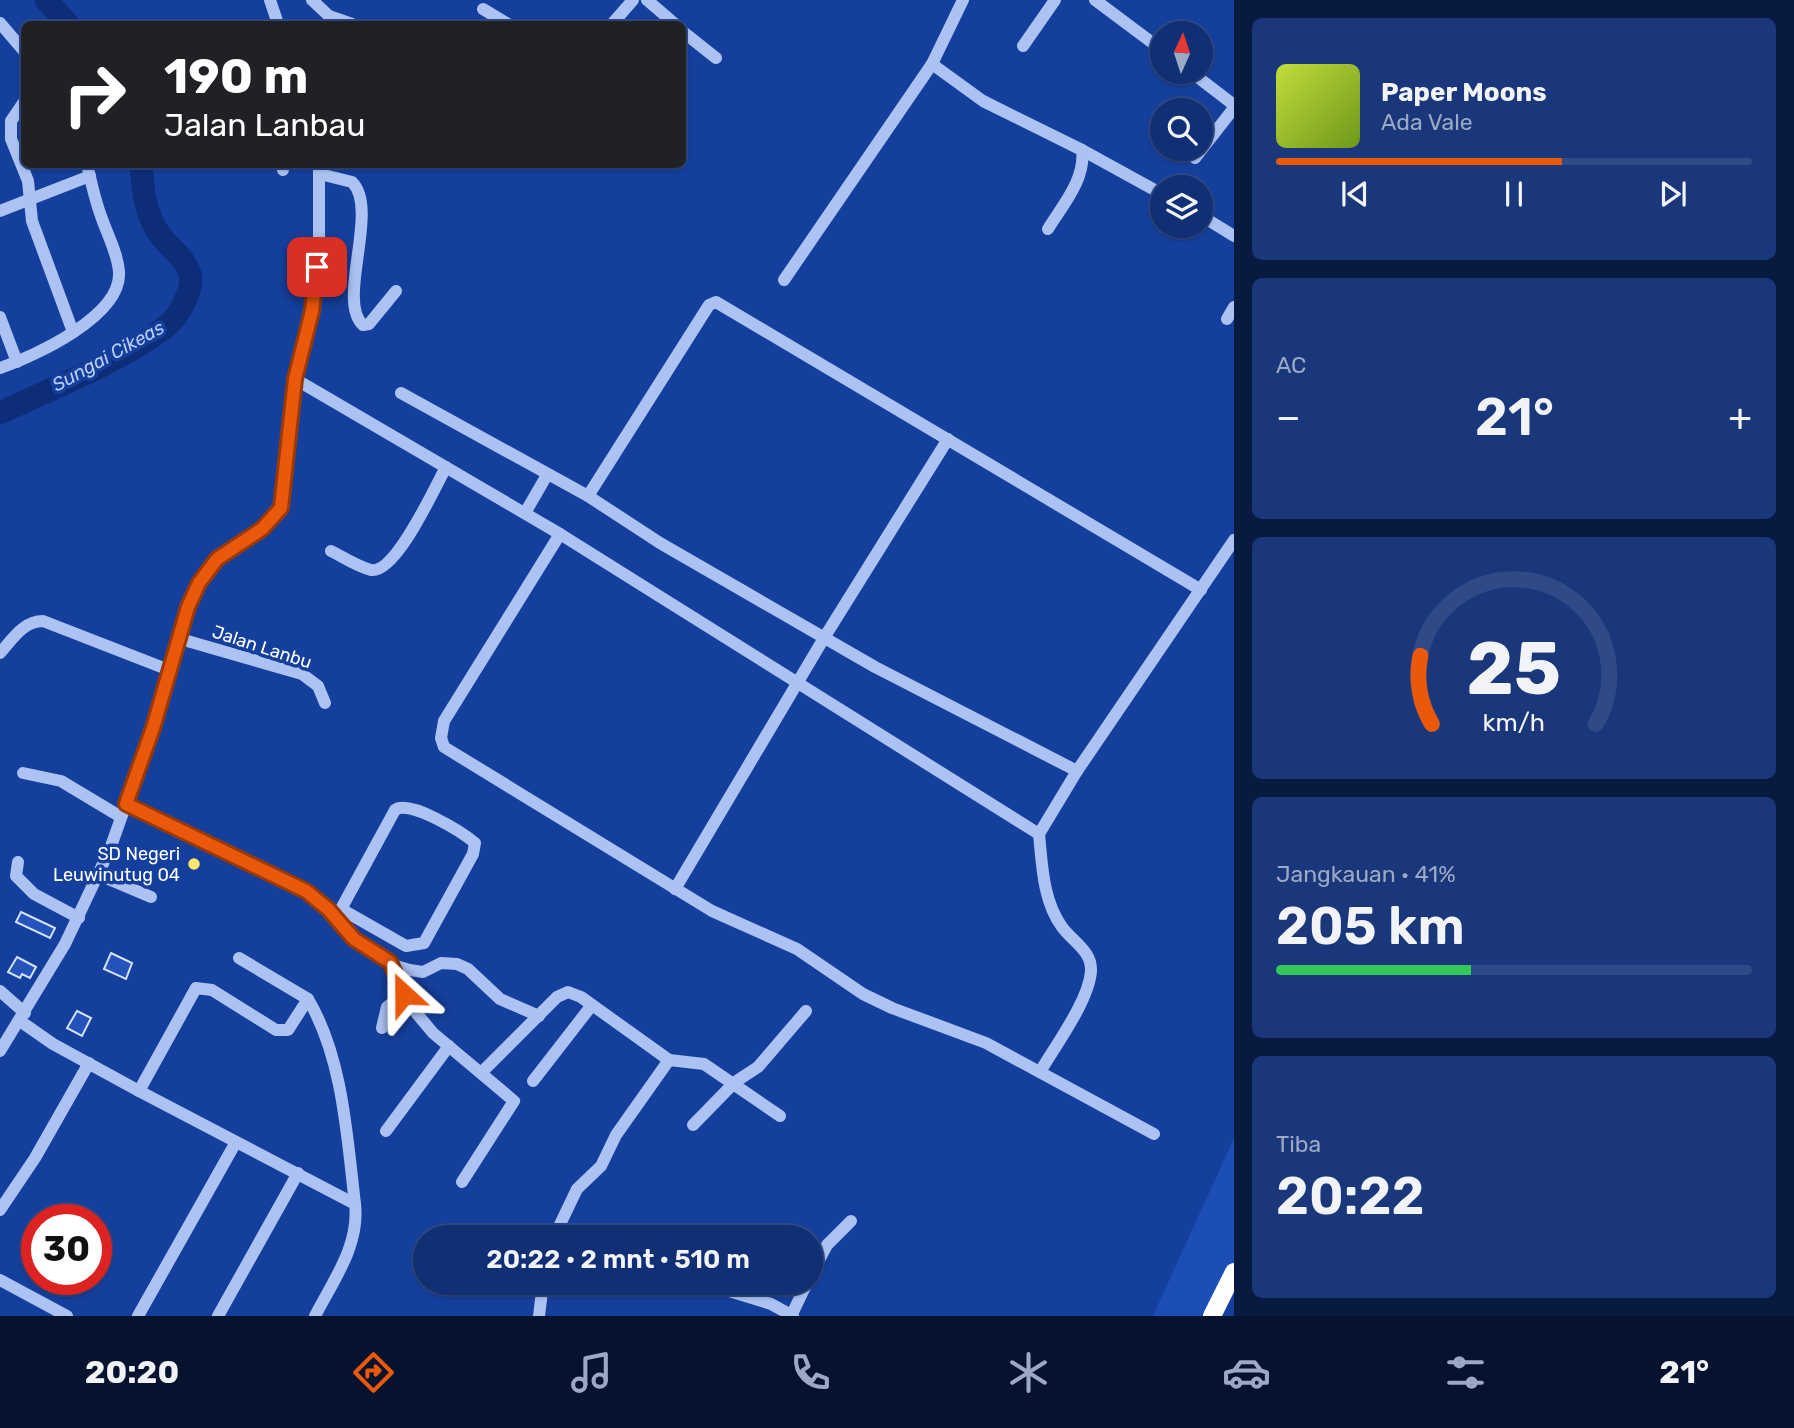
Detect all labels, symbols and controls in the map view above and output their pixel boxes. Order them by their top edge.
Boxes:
north arrow [1150,21,1213,84]
map controls [1150,21,1213,238]
text: 190 m [164,47,308,105]
icon: right [49,49,140,140]
text: Paper Moons [1381,77,1547,108]
button: search [1150,98,1213,161]
text: Jalan Lanbau [164,106,366,144]
text: Ada Vale [1381,108,1473,136]
button: layers [1150,175,1213,238]
icon: previous [1336,175,1374,213]
icon: pause [1495,175,1533,213]
icon: next [1654,175,1692,213]
pin [287,237,347,297]
icon: arrive [298,248,336,286]
water label: Sungai Cikeas [48,316,168,396]
text: AC [1276,351,1306,379]
text: 21° [1475,386,1554,448]
text: − [1276,394,1301,440]
text: + [1728,394,1752,440]
street label: Jalan Lanbu [209,621,315,673]
text: 25 [1467,626,1561,712]
text: km/h [1483,708,1545,737]
place label: SD Negeri Leuwinutug 04 [53,843,180,886]
marker: SD Negeri Leuwinutug 04 [186,856,202,872]
text: Jangkauan · 41% [1276,860,1456,888]
text: 205 km [1276,895,1465,957]
position arrow [367,957,441,1031]
text: Tiba [1276,1130,1321,1158]
text: 20:22 [1276,1165,1424,1227]
speed limit sign: 30 [21,1204,112,1295]
text: 20:22 · 2 mnt · 510 m [486,1244,750,1275]
icon: directions [349,1348,398,1397]
icon: music [567,1348,616,1397]
icon: phone [786,1348,835,1397]
icon: climate [1004,1348,1053,1397]
icon: car [1222,1348,1271,1397]
icon: filters [1441,1348,1490,1397]
text: 20:20 [85,1353,179,1391]
text: 21° [1659,1353,1709,1391]

